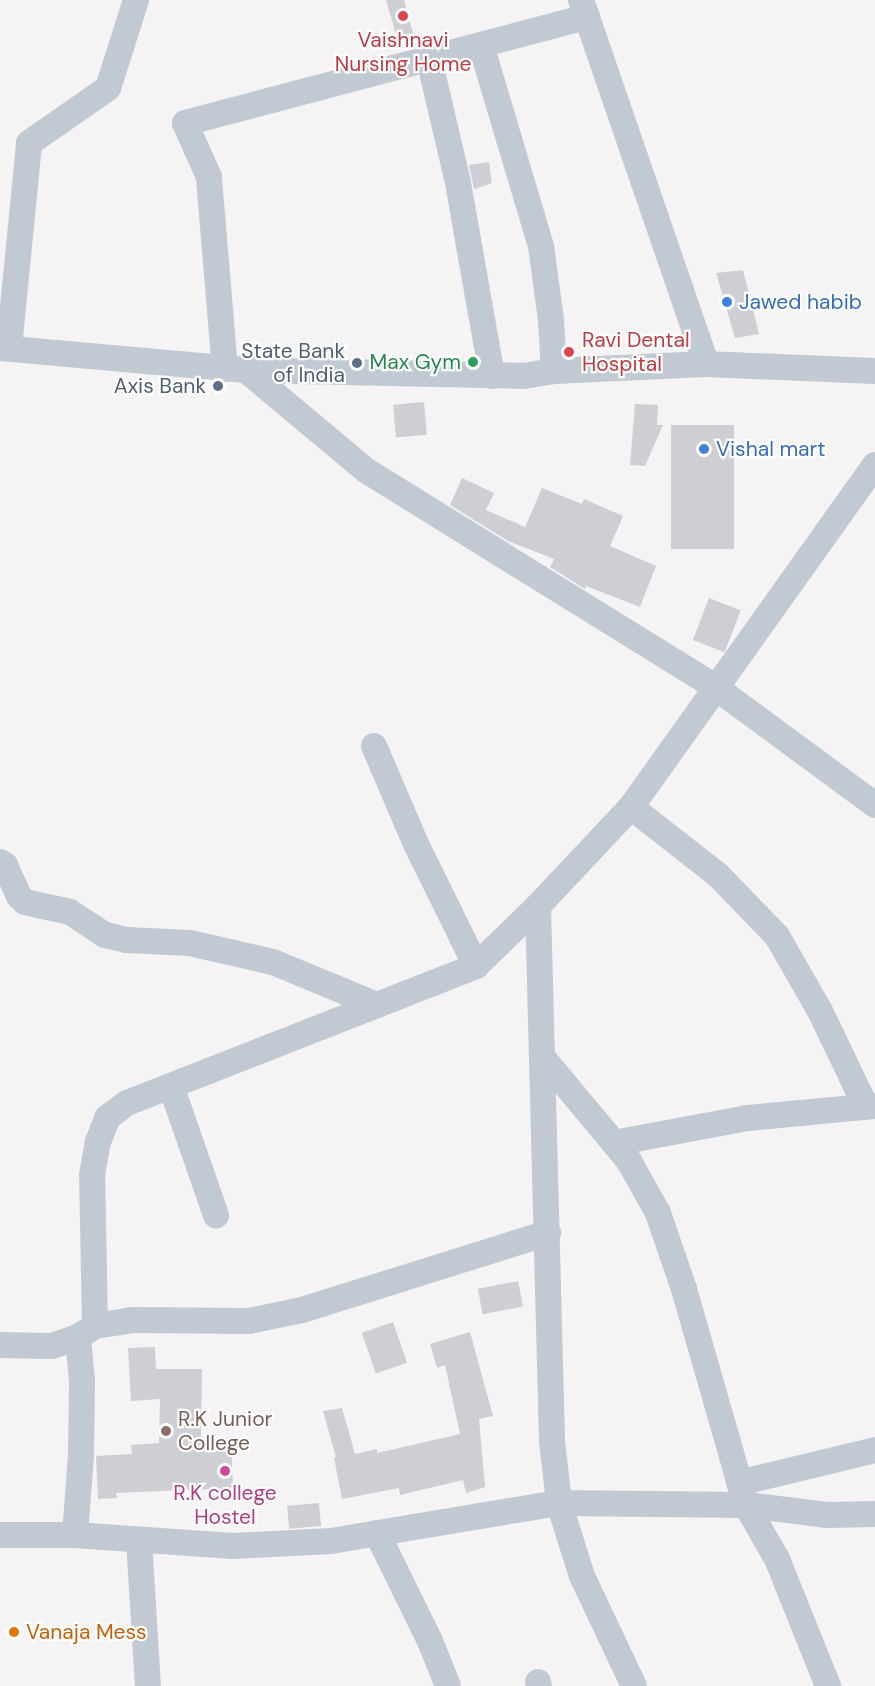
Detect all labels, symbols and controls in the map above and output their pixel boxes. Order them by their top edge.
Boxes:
marker: Vaishnavi Nursing Home [394,7,412,25]
place label: Vaishnavi Nursing Home [335,27,471,77]
place label: Jawed habib [739,289,862,315]
marker: Jawed habib [720,295,734,309]
place label: Ravi Dental Hospital [582,327,690,377]
place label: State Bank of India [241,338,345,388]
marker: Ravi Dental Hospital [560,343,578,361]
place label: Max Gym [370,349,461,375]
marker: Max Gym [466,355,480,369]
marker: State Bank of India [350,356,364,370]
place label: Axis Bank [114,373,206,399]
marker: Axis Bank [211,379,225,393]
place label: Vishal mart [716,436,826,462]
marker: Vishal mart [697,442,711,456]
place label: R.K Junior College [178,1406,272,1456]
marker: R.K Junior College [159,1424,173,1438]
marker: R.K college Hostel [218,1464,232,1478]
place label: R.K college Hostel [173,1480,277,1530]
place label: Vanaja Mess [26,1619,147,1645]
marker: Vanaja Mess [7,1625,21,1639]

